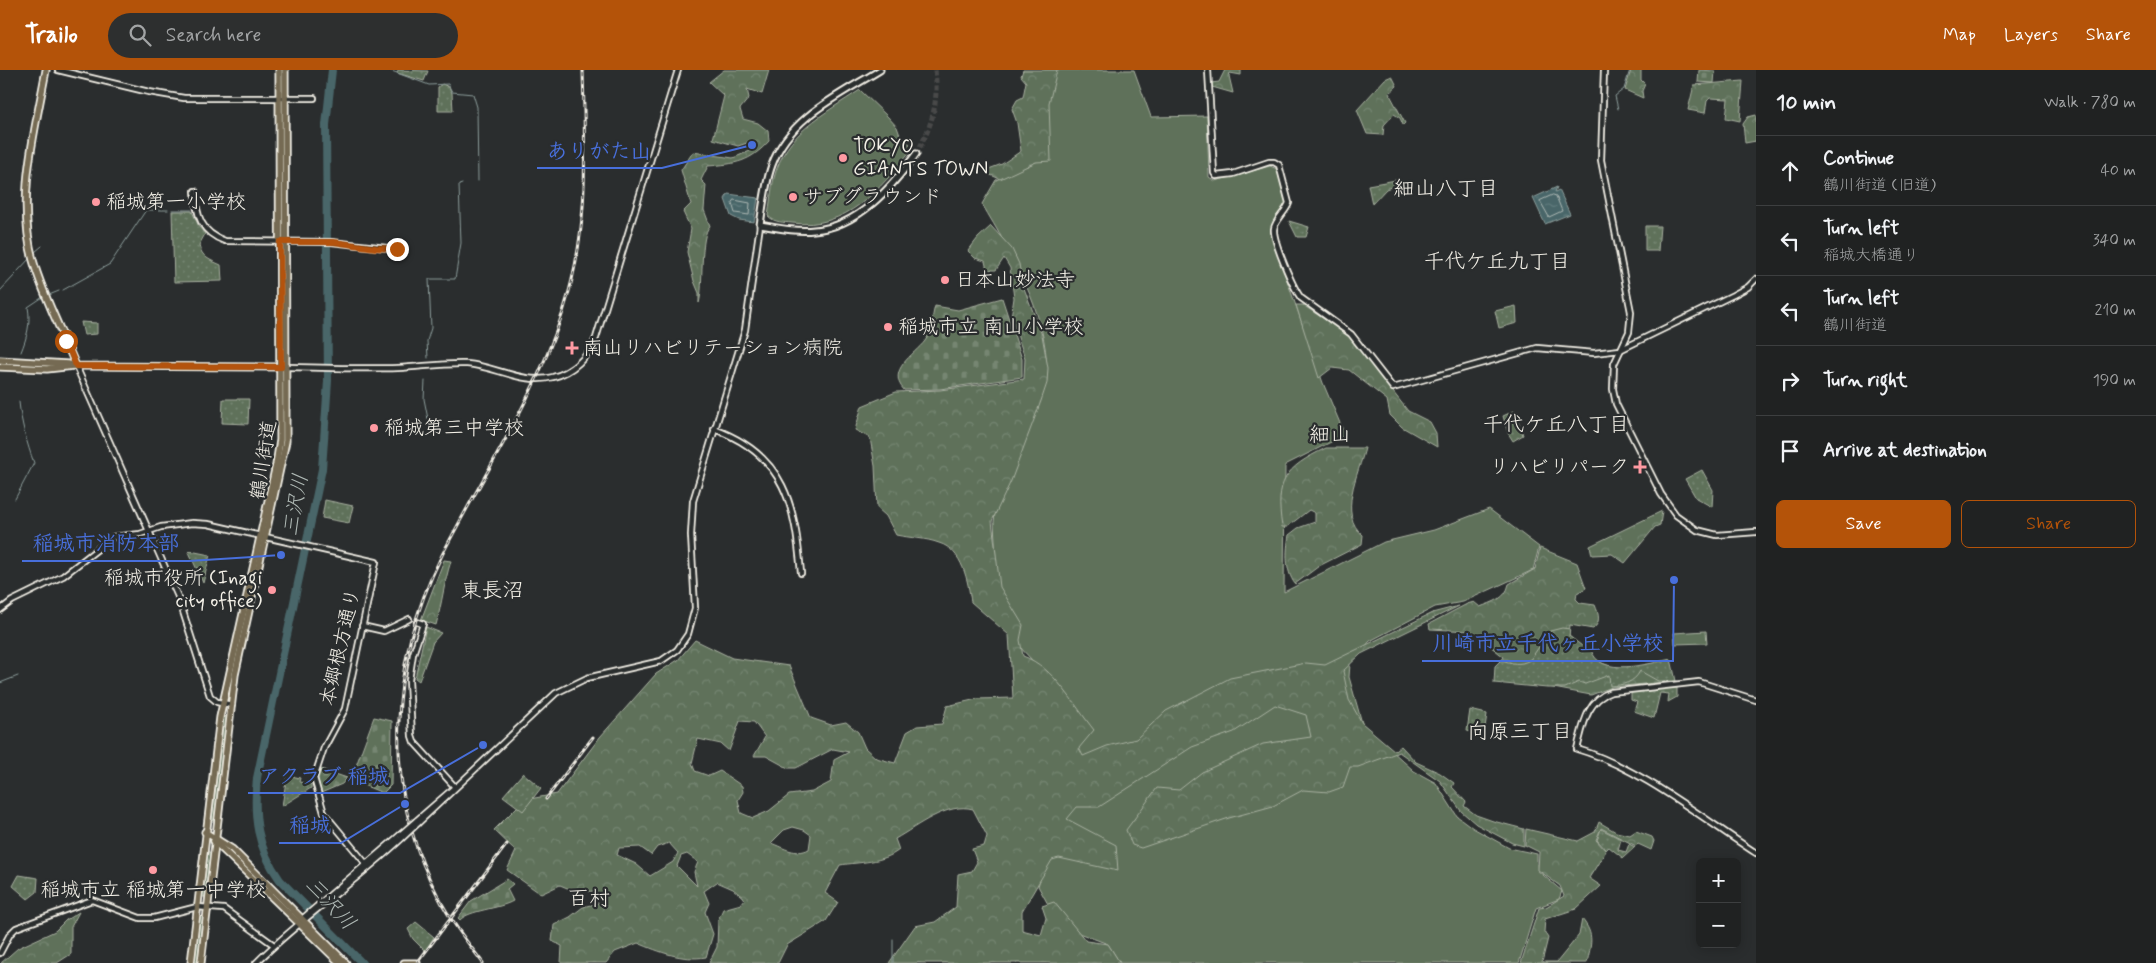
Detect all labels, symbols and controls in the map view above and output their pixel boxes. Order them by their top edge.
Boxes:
search box [108,13,458,58]
text: Trailo [25,20,78,51]
icon: search [126,21,154,49]
text: Search here [166,23,261,48]
text: Map [1943,23,1976,47]
text: Layers [2004,23,2058,47]
text: Share [2086,23,2131,47]
text: 10 min [1776,89,1836,117]
text: Walk · 780 m [2044,92,2136,113]
callout: ありがた山 [537,132,662,168]
place label: TOKYO GIANTS TOWN [853,133,988,183]
text: ありがた山 [547,138,652,166]
text: Continue [1823,146,1894,171]
marker: TOKYO GIANTS TOWN [837,152,849,164]
icon: ahead [1776,157,1804,185]
text: 40 m [2100,160,2136,181]
district label: 細山八丁目 [1394,175,1499,203]
text: 鶴川街道 (旧道) [1823,175,1936,196]
place label: サブグラウンド [803,184,942,211]
place label: 稲城第一小学校 [106,189,246,216]
marker: サブグラウンド [787,191,799,203]
marker: 稲城第一小学校 [90,196,102,208]
text: Turn left [1823,216,1899,241]
icon: left [1776,227,1804,255]
text: 340 m [2092,230,2136,251]
route end [386,238,409,261]
text: 稲城大橋通り [1823,245,1919,266]
district label: 千代ケ丘九丁目 [1424,248,1571,276]
place label: 日本山妙法寺 [955,267,1075,294]
marker: 日本山妙法寺 [939,274,951,286]
text: Turn left [1823,286,1899,311]
icon: left [1776,297,1804,325]
text: 210 m [2095,300,2136,321]
place label: 稲城市立 南山小学校 [898,314,1083,341]
text: 鶴川街道 [1823,315,1887,336]
marker: 稲城市立 南山小学校 [882,321,894,333]
route start [55,330,78,353]
place label: 南山リハビリテーション病院 [583,335,843,362]
marker: 南山リハビリテーション病院 [565,341,579,355]
icon: right [1776,367,1804,395]
text: Turn right [1823,368,1907,393]
text: 190 m [2093,370,2136,391]
district label: 千代ケ丘八丁目 [1483,411,1630,439]
place label: 稲城第三中学校 [384,415,524,442]
street label: 鶴川街道 [244,418,284,502]
district label: 細山 [1309,421,1351,449]
marker: 稲城第三中学校 [368,422,380,434]
icon: arrive [1776,437,1804,465]
text: Arrive at destination [1823,438,1987,463]
place label: リハビリパーク [1489,454,1629,481]
marker: リハビリパーク [1633,460,1647,474]
water label: 三沢川 [277,472,315,538]
button: Save [1776,500,1951,548]
button: Share [1961,500,2136,548]
callout: 稲城市消防本部 [22,525,189,561]
text: 稲城市消防本部 [33,530,180,558]
place label: 稲城市役所 (Inagi city office) [104,565,262,615]
district label: 東長沼 [461,577,524,605]
marker: 稲城市役所 (Inagi city office) [266,584,278,596]
street label: 本郷根方通り [314,586,368,708]
callout: 川崎市立千代ヶ丘小学校 [1422,625,1673,661]
text: 川崎市立千代ヶ丘小学校 [1433,630,1664,658]
district label: 向原三丁目 [1468,718,1573,746]
callout: アクラブ 稲城 [248,757,400,793]
text: アクラブ 稲城 [259,763,389,791]
callout: 稲城 [279,807,341,843]
text: 稲城 [289,812,331,840]
map controls [1696,858,1741,948]
button: + [1696,858,1741,903]
marker: 稲城市立 稲城第一中学校 [147,864,159,876]
water label: 三沢川 [298,871,362,937]
place label: 稲城市立 稲城第一中学校 [40,877,266,904]
district label: 百村 [568,885,610,913]
button: − [1696,903,1741,948]

